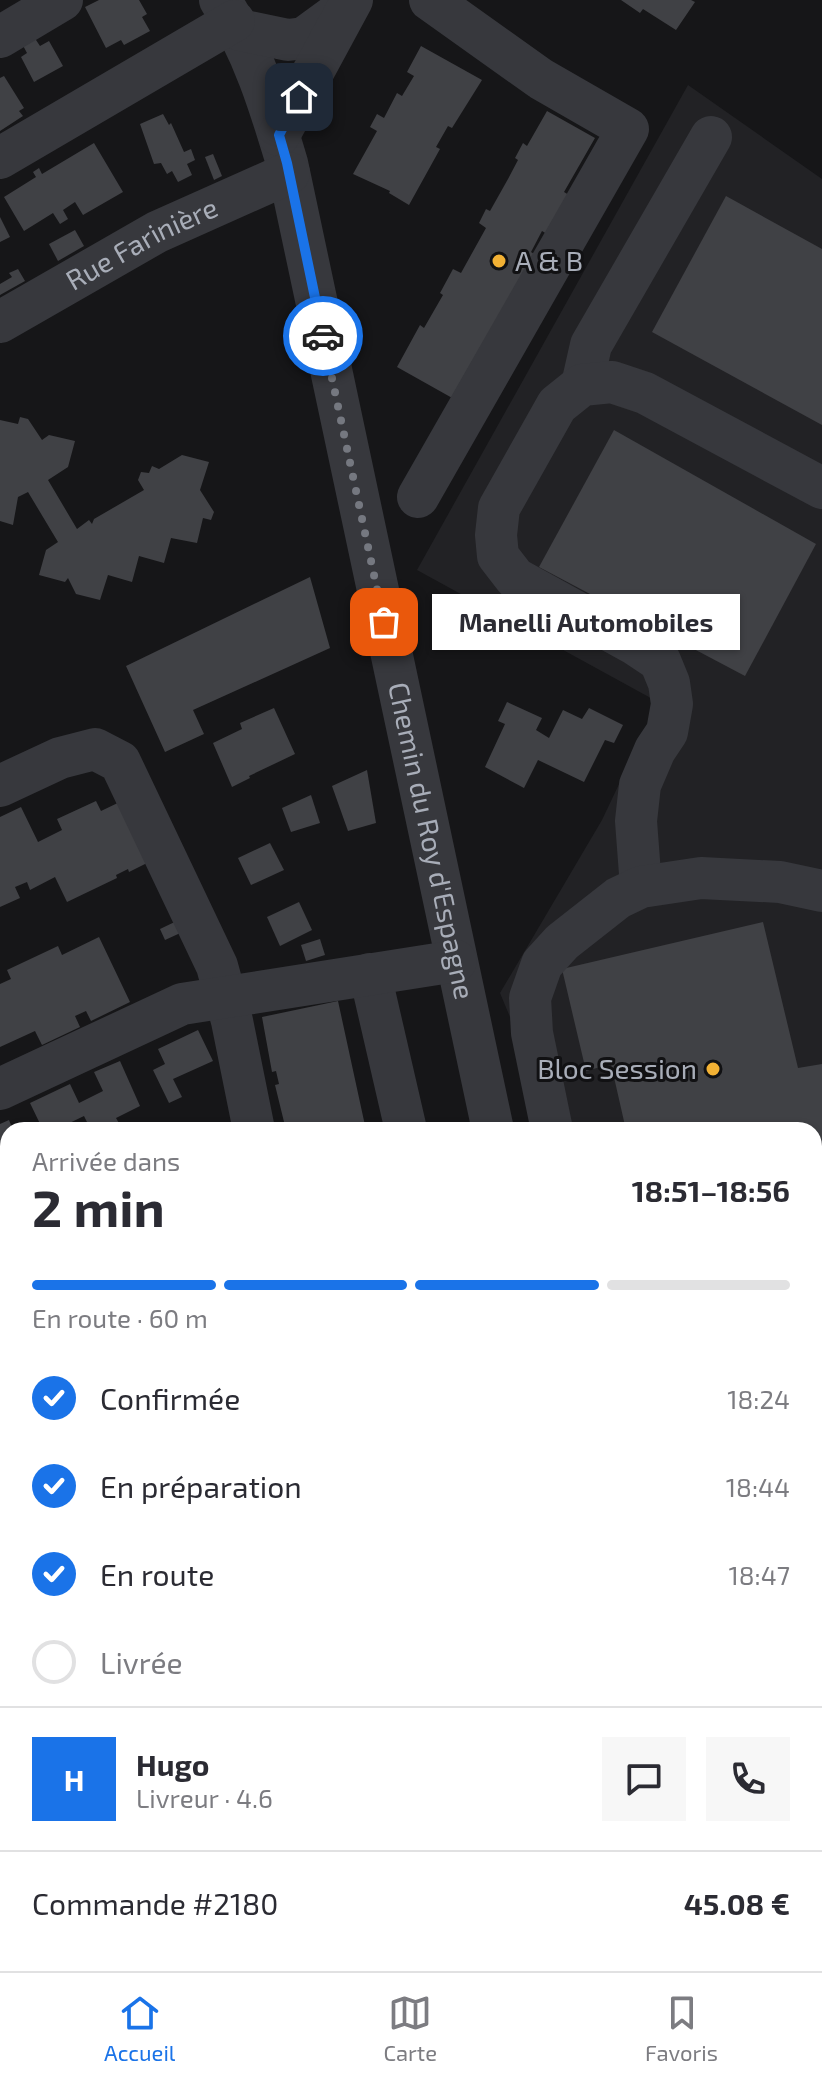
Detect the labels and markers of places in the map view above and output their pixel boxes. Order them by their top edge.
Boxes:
pin [265,63,333,131]
place label: A & B [515,243,583,277]
marker: A & B [490,252,508,270]
pin [350,588,418,656]
callout: Manelli Automobiles [432,594,740,650]
place label: Bloc Session [537,1051,697,1085]
marker: Bloc Session [704,1060,722,1078]

